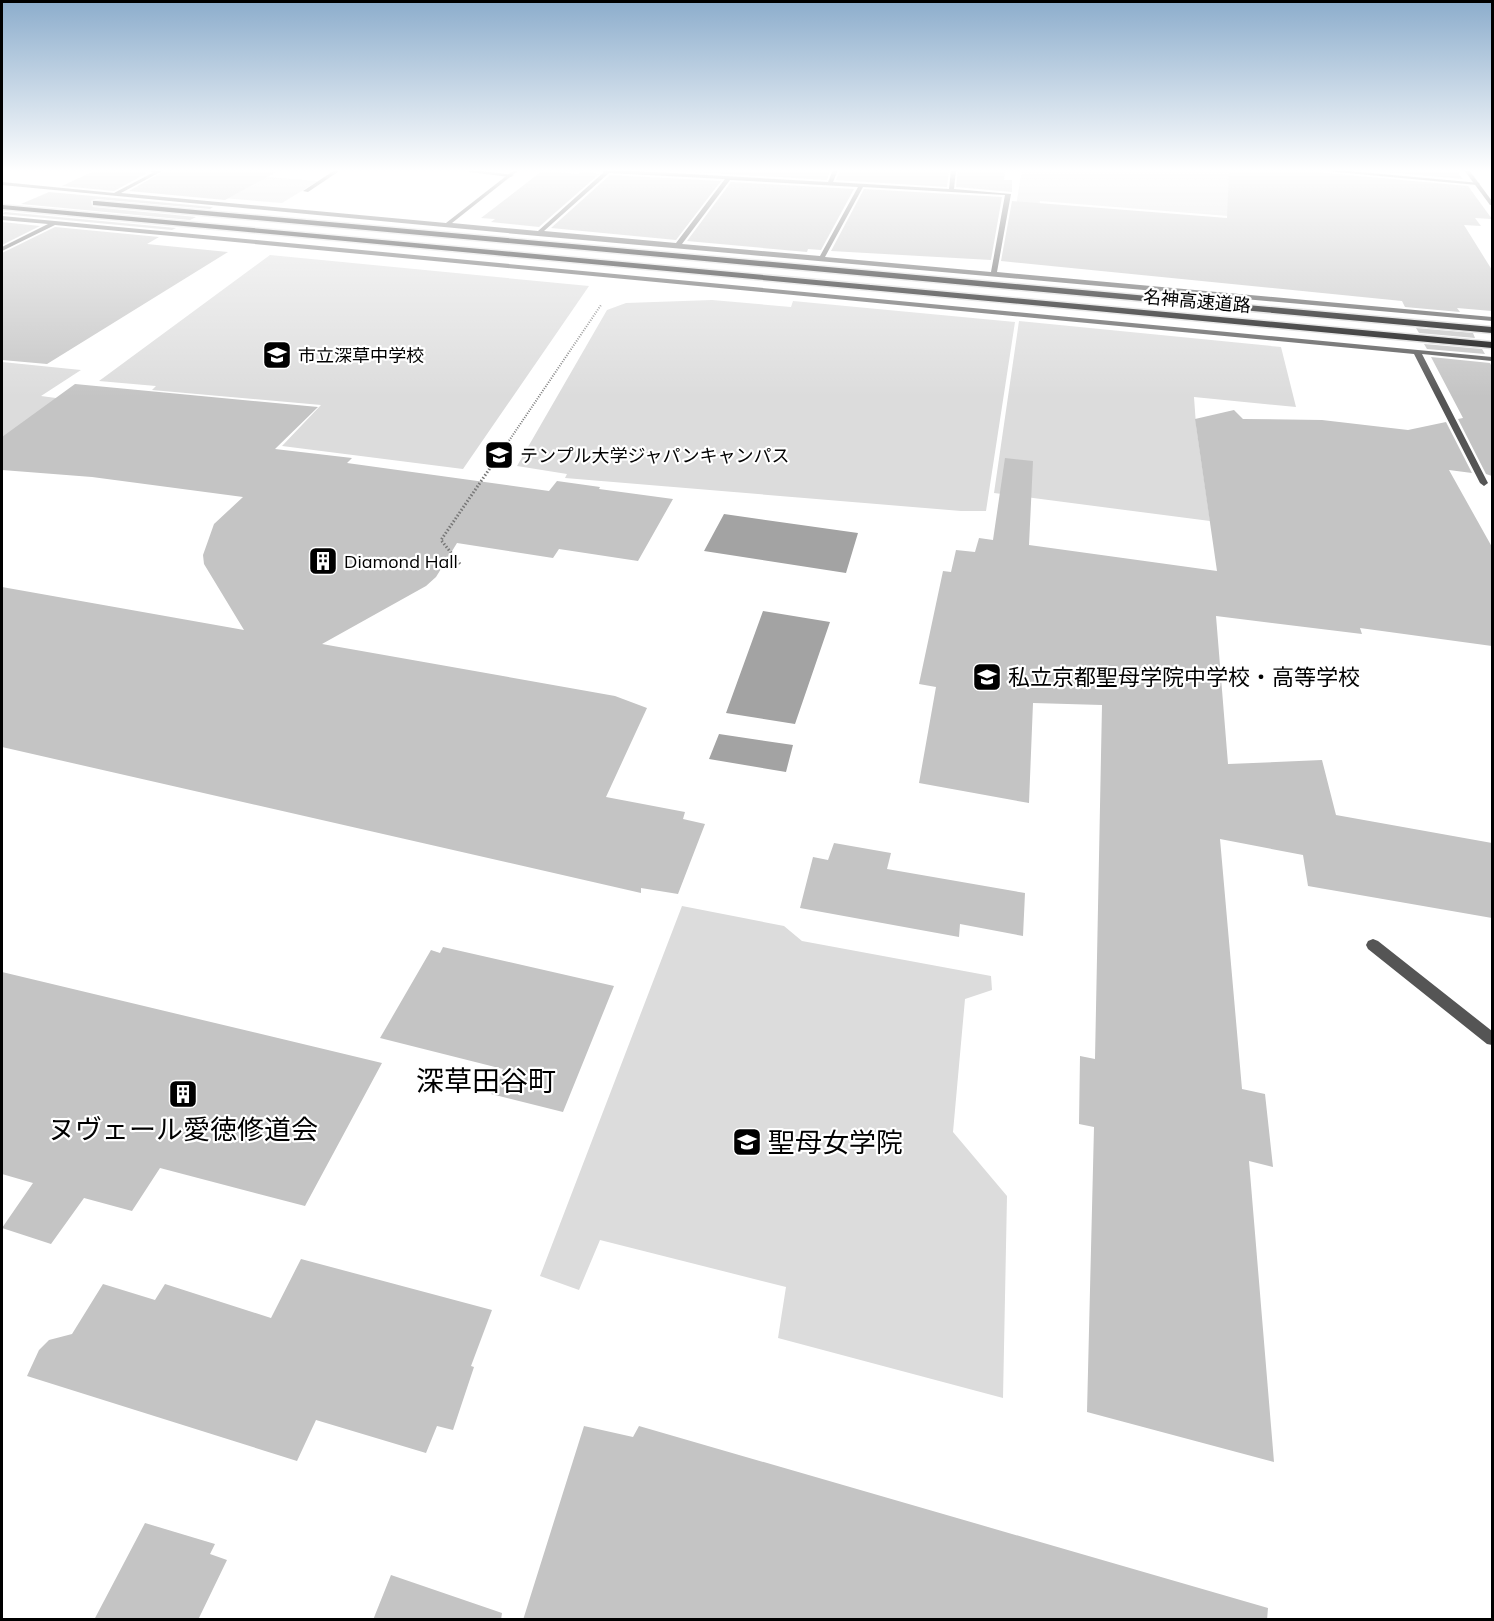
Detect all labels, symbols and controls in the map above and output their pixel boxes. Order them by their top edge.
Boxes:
street label: 名神高速道路 [1142,285,1252,317]
school or university icon: 市立深草中学校 [261,339,293,371]
place label: 市立深草中学校 [298,344,424,367]
school or university icon: テンプル大学ジャパンキャンパス [483,439,515,471]
place label: テンプル大学ジャパンキャンパス [520,444,789,467]
building icon: Diamond Hall [307,545,339,577]
place label: Diamond Hall [344,550,458,573]
school or university icon: 私立京都聖母学院中学校・高等学校 [971,661,1003,693]
place label: 私立京都聖母学院中学校・高等学校 [1008,663,1360,691]
district label: 深草田谷町 [416,1063,556,1098]
building icon: ヌヴェール愛徳修道会 [167,1078,199,1110]
place label: ヌヴェール愛徳修道会 [48,1112,318,1146]
place label: 聖母女学院 [768,1125,903,1159]
school or university icon: 聖母女学院 [731,1126,763,1158]

